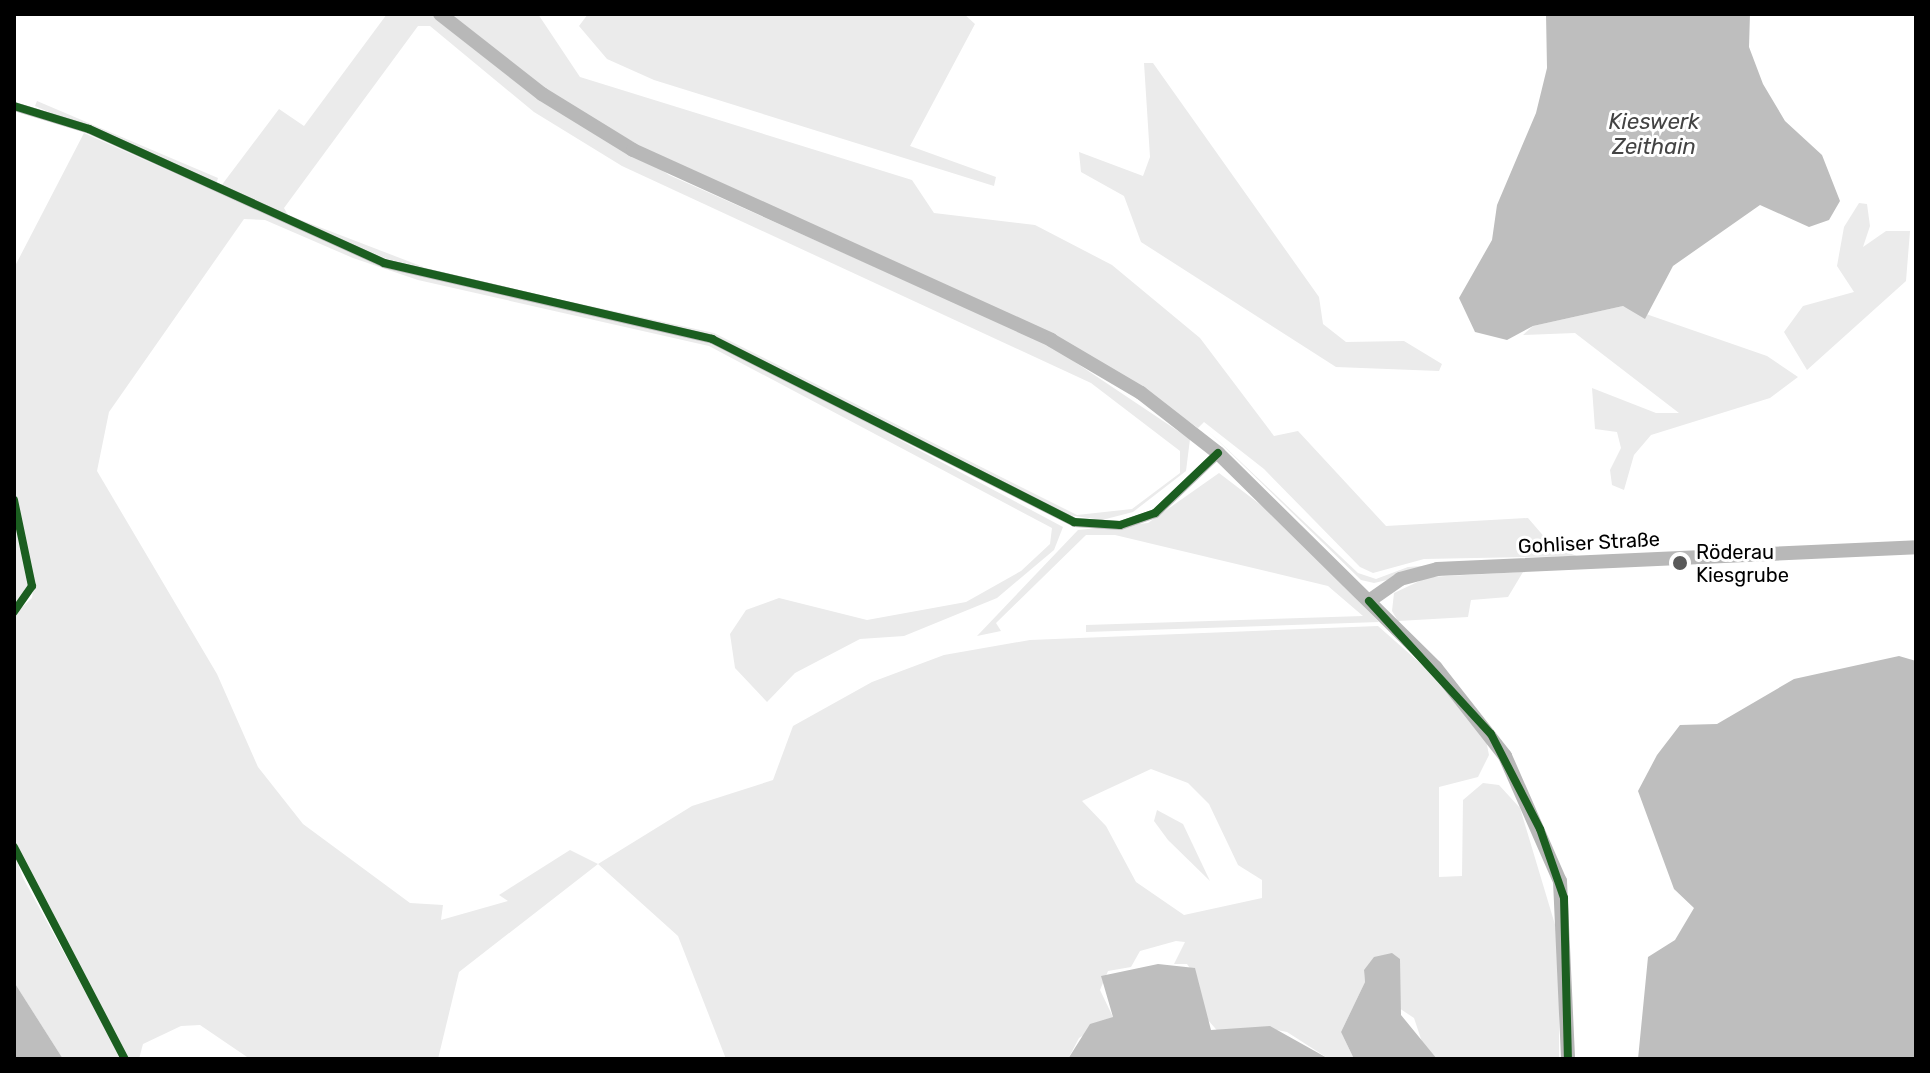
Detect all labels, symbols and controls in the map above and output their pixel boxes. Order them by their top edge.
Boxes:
water label: Kieswerk Zeithain [1609,108,1699,160]
street label: Gohliser Straße [1517,527,1661,559]
place label: Röderau Kiesgrube [1696,540,1789,587]
marker: Röderau Kiesgrube [1671,554,1689,572]

